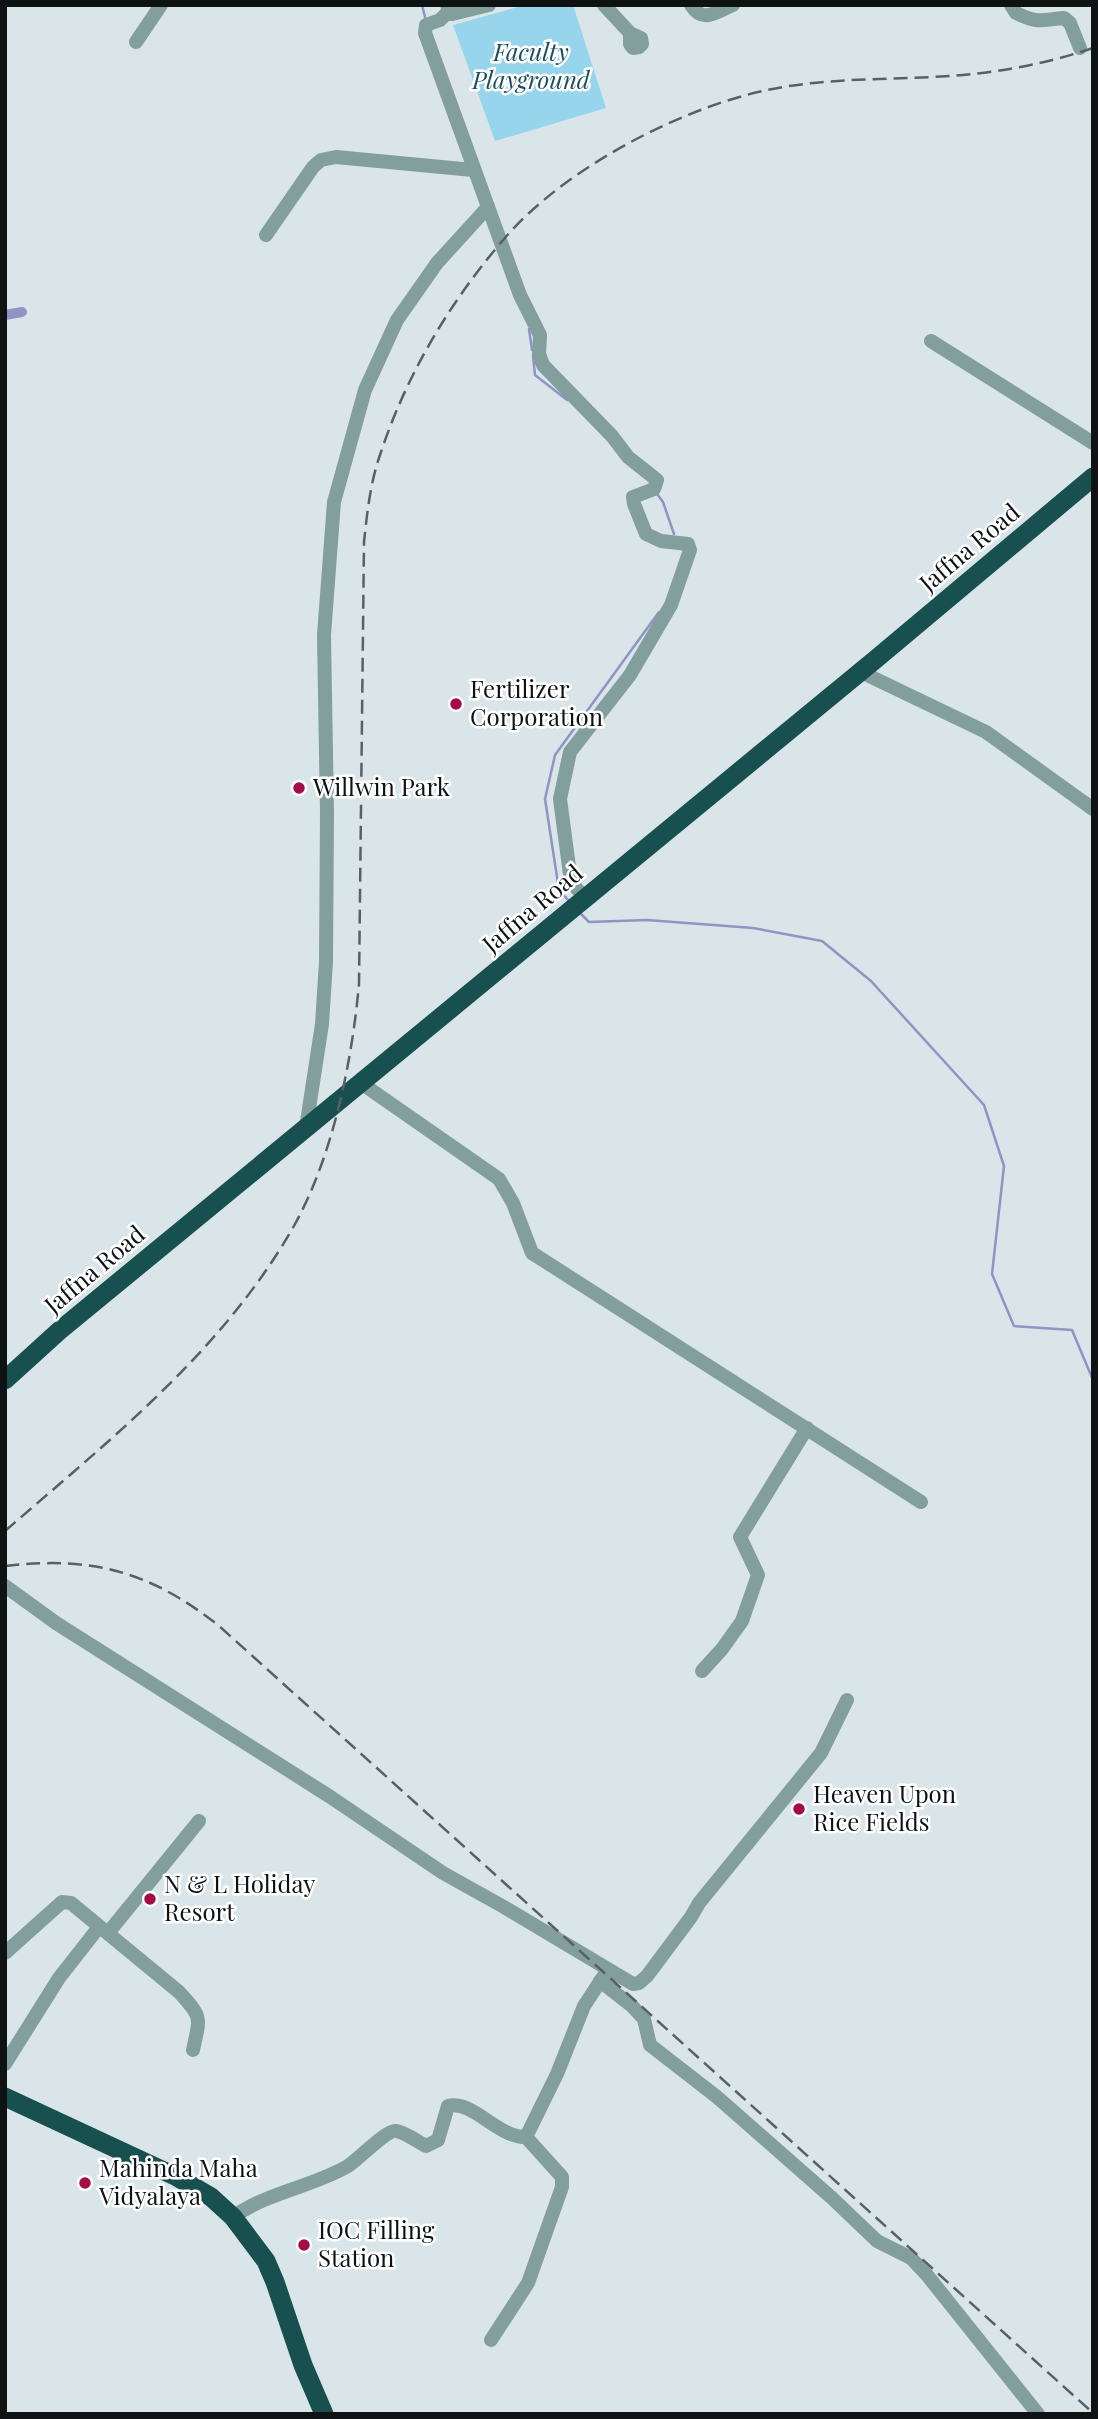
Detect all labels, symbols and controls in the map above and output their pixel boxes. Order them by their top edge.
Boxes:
park label: Faculty Playground [471,35,591,95]
street label: Jaffna Road [911,495,1026,598]
place label: Fertilizer Corporation [470,672,603,732]
marker: Fertilizer Corporation [448,696,464,712]
place label: Willwin Park [312,770,451,802]
marker: Willwin Park [291,780,307,796]
street label: Jaffna Road [474,856,589,959]
street label: Jaffna Road [36,1217,151,1320]
place label: Heaven Upon Rice Fields [813,1777,956,1837]
marker: Heaven Upon Rice Fields [791,1801,807,1817]
place label: N & L Holiday Resort [164,1867,315,1927]
marker: N & L Holiday Resort [142,1891,158,1907]
place label: Mahinda Maha Vidyalaya [98,2151,258,2211]
marker: Mahinda Maha Vidyalaya [77,2175,93,2191]
place label: IOC Filling Station [318,2213,435,2273]
marker: IOC Filling Station [296,2237,312,2253]

